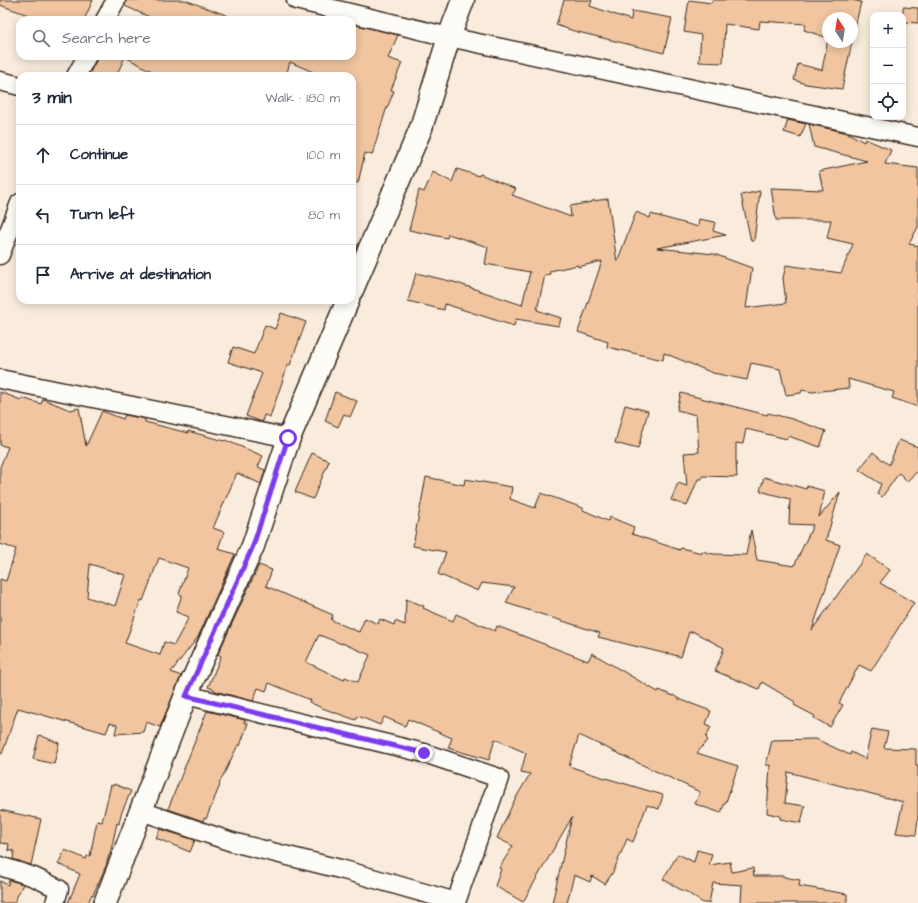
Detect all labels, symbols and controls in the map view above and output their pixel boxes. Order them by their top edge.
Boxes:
north arrow [822,12,858,48]
map controls [870,12,906,120]
button: + [870,12,906,48]
search box [16,16,356,60]
icon: search [30,27,52,49]
text: Search here [62,28,151,49]
button: − [870,48,906,84]
button: locate [870,84,906,120]
text: 3 min [32,86,72,110]
text: Walk · 180 m [265,89,340,107]
icon: ahead [32,144,54,166]
text: Continue [70,144,128,165]
text: 100 m [307,146,340,164]
icon: left [32,204,54,226]
text: Turn left [70,204,134,225]
text: 80 m [308,206,340,224]
icon: arrive [32,264,54,286]
text: Arrive at destination [70,264,211,285]
route start [279,429,297,447]
route end [415,744,433,762]

